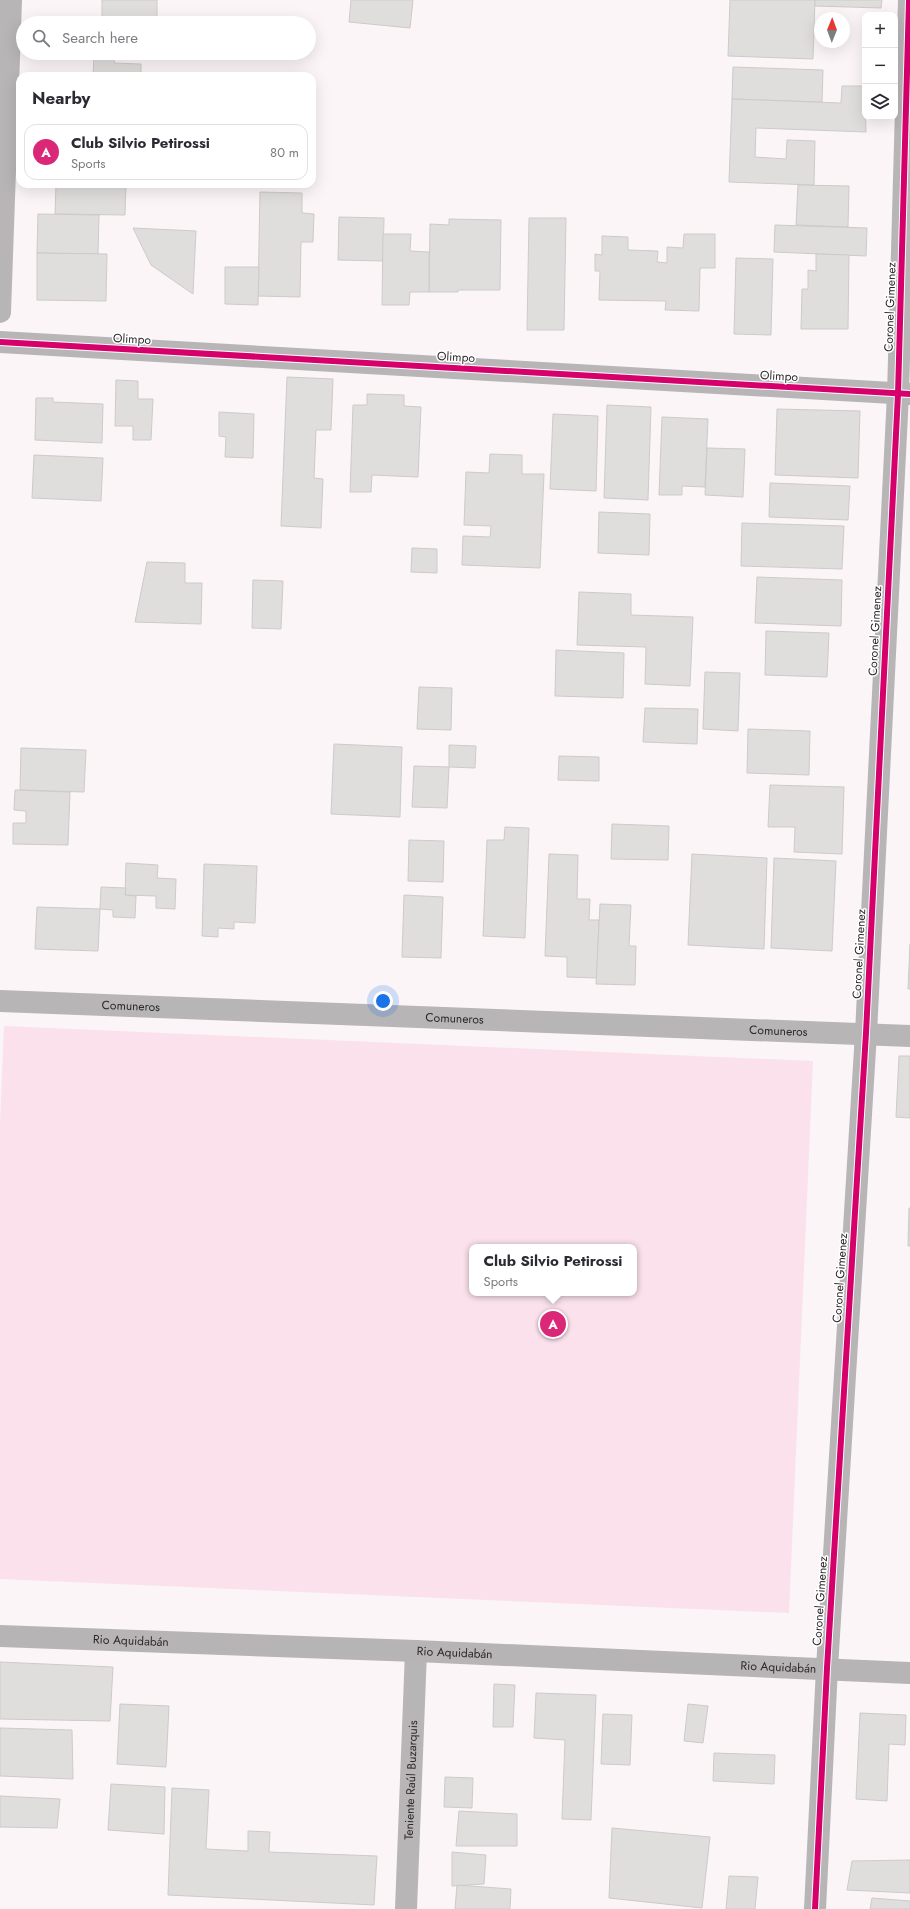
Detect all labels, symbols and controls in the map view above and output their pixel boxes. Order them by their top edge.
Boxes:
north arrow [814,12,850,48]
map controls [862,12,898,120]
button: + [862,12,898,48]
search box [16,16,316,60]
icon: search [30,27,52,49]
text: Search here [62,27,138,49]
button: − [862,48,898,84]
button: layers [862,84,898,120]
text: Nearby [32,86,90,110]
text: Club Silvio Petirossi [71,132,210,154]
text: A [41,143,51,162]
text: 80 m [270,143,299,162]
text: Sports [71,154,105,173]
street label: Coronel Gimenez [879,261,901,352]
street label: Olimpo [112,329,152,349]
street label: Olimpo [436,347,476,367]
street label: Olimpo [759,366,799,386]
street label: Coronel Gimenez [864,585,886,676]
street label: Coronel Gimenez [848,908,870,999]
your location [373,991,393,1011]
street label: Comuneros [101,996,161,1016]
street label: Comuneros [425,1008,484,1029]
street label: Comuneros [749,1021,808,1041]
street label: Coronel Gimenez [828,1232,852,1323]
popup [469,1244,637,1296]
text: Club Silvio Petirossi [484,1250,622,1272]
text: Sports [484,1272,518,1291]
pin: A [540,1309,566,1339]
street label: Coronel Gimenez [808,1555,832,1646]
street label: Rio Aquidabán [93,1630,169,1651]
street label: Rio Aquidabán [416,1642,493,1663]
street label: Rio Aquidabán [740,1656,817,1678]
street label: Teniente Raúl Buzarquis [400,1720,422,1840]

